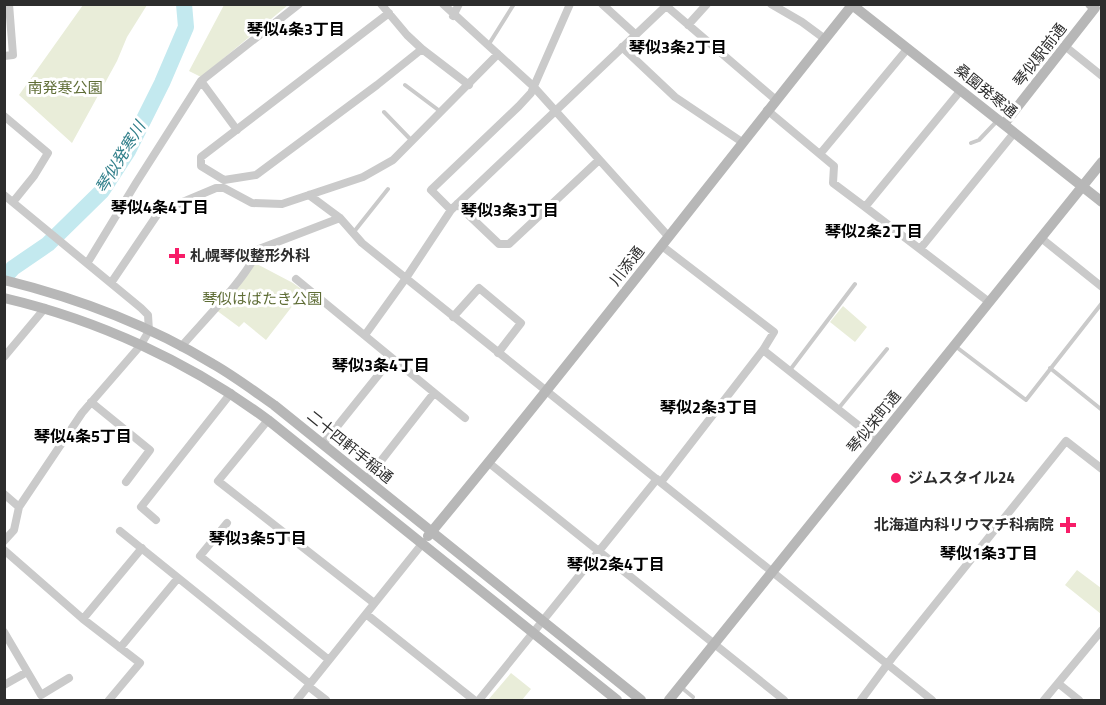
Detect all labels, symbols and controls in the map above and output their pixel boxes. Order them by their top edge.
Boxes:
district label: 琴似4条3丁目 [247,17,345,41]
street label: 琴似駅前通 [1007,18,1072,91]
district label: 琴似3条2丁目 [629,35,727,59]
street label: 桑園発寒通 [950,58,1023,123]
park label: 南発寒公園 [27,76,103,99]
water label: 琴似発寒川 [89,115,152,197]
district label: 琴似4条4丁目 [111,195,209,219]
district label: 琴似3条3丁目 [461,198,559,222]
district label: 琴似2条2丁目 [825,219,923,243]
street label: 川添通 [604,241,650,291]
place label: 札幌琴似整形外科 [190,244,310,267]
marker: 札幌琴似整形外科 [168,247,186,265]
park label: 琴似はばたき公園 [202,287,322,310]
district label: 琴似3条4丁目 [332,353,430,377]
street label: 琴似栄町通 [841,385,906,458]
district label: 琴似2条3丁目 [660,395,758,419]
street label: 二十四軒手稲通 [302,405,398,489]
district label: 琴似4条5丁目 [34,424,132,448]
place label: ジムスタイル24 [908,466,1015,489]
marker: ジムスタイル24 [889,471,903,485]
place label: 北海道内科リウマチ科病院 [874,513,1054,536]
marker: 北海道内科リウマチ科病院 [1059,516,1077,534]
district label: 琴似3条5丁目 [209,526,307,550]
district label: 琴似1条3丁目 [940,541,1038,565]
district label: 琴似2条4丁目 [567,552,665,576]

